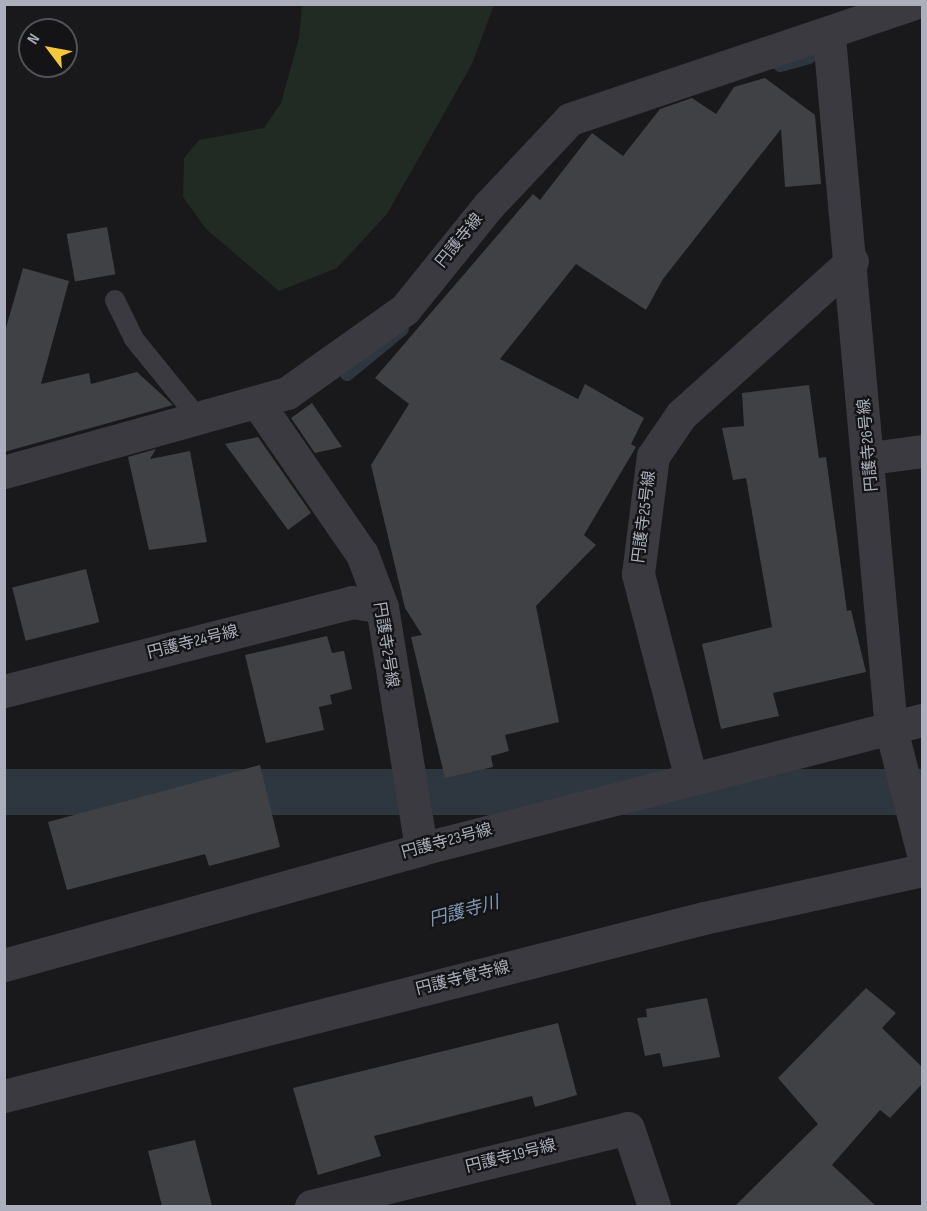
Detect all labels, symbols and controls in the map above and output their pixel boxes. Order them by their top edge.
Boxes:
north arrow [18,18,78,78]
text: N [24,31,44,48]
street label: 円護寺線 [432,210,488,272]
street label: 円護寺26号線 [855,398,883,492]
street label: 円護寺25号線 [630,470,660,564]
street label: 円護寺2号線 [369,601,401,689]
street label: 円護寺24号線 [145,622,241,664]
street label: 円護寺23号線 [399,821,495,863]
water label: 円護寺川 [426,892,502,932]
street label: 円護寺覚寺線 [414,958,512,1000]
street label: 円護寺19号線 [464,1136,558,1178]

